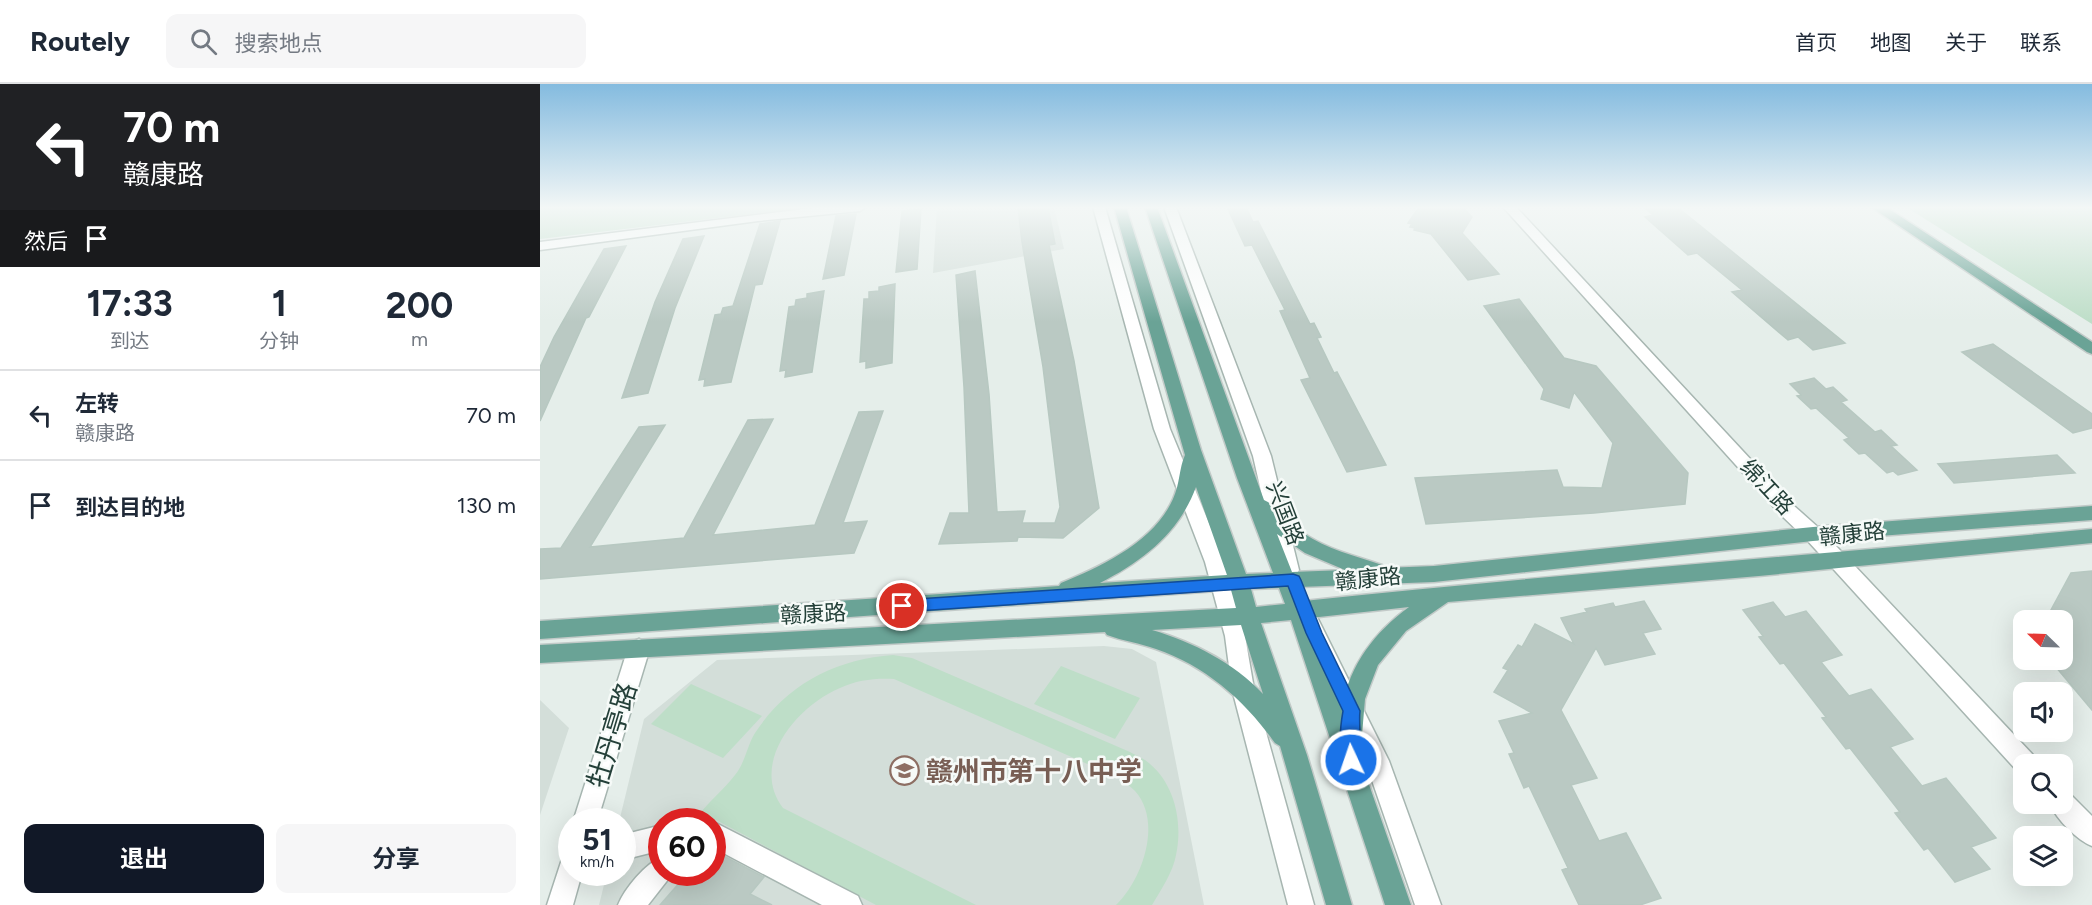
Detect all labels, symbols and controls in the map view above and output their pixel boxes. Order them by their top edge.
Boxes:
search box [166,14,586,68]
text: Routely [30,24,130,58]
icon: search [187,25,220,58]
text: 搜索地点 [235,30,323,57]
text: 首页 [1795,30,1837,55]
text: 地图 [1870,30,1912,55]
text: 关于 [1945,30,1987,55]
text: 联系 [2020,30,2062,55]
text: 70 m [123,102,220,153]
icon: left [24,108,102,186]
text: 赣康路 [123,158,204,191]
icon: arrive [80,222,113,255]
text: 然后 [24,228,68,255]
text: 17:33 [87,282,173,325]
text: 1 [272,282,287,325]
text: 200 [386,284,453,327]
text: m [411,327,428,351]
text: 到达 [110,329,150,353]
text: 分钟 [259,329,299,353]
text: 左转 [75,390,119,417]
icon: left [24,399,57,432]
text: 70 m [466,402,516,429]
text: 赣康路 [75,421,135,445]
street label: 绵江路 [1735,454,1799,520]
street label: 兴国路 [1261,477,1309,549]
icon: arrive [24,489,57,522]
text: 130 m [457,492,516,519]
text: 到达目的地 [75,494,185,521]
street label: 赣康路 [1818,517,1886,551]
street label: 赣康路 [1334,562,1402,596]
pin [876,580,927,631]
icon: arrive [885,589,918,622]
street label: 赣康路 [779,599,847,629]
north arrow [2013,610,2073,670]
map controls [2013,610,2073,886]
street label: 牡丹亭路 [580,679,644,791]
button: sound [2013,682,2073,742]
position arrow [1319,728,1383,792]
button: search [2013,754,2073,814]
school or university icon: 赣州市第十八中学 [889,755,921,787]
place label: 赣州市第十八中学 [926,755,1142,788]
speed limit sign: 60 [648,808,726,886]
text: 51 [582,821,612,858]
button: 退出 [24,824,264,893]
button: 分享 [276,824,516,893]
button: layers [2013,826,2073,886]
text: km/h [580,853,614,871]

